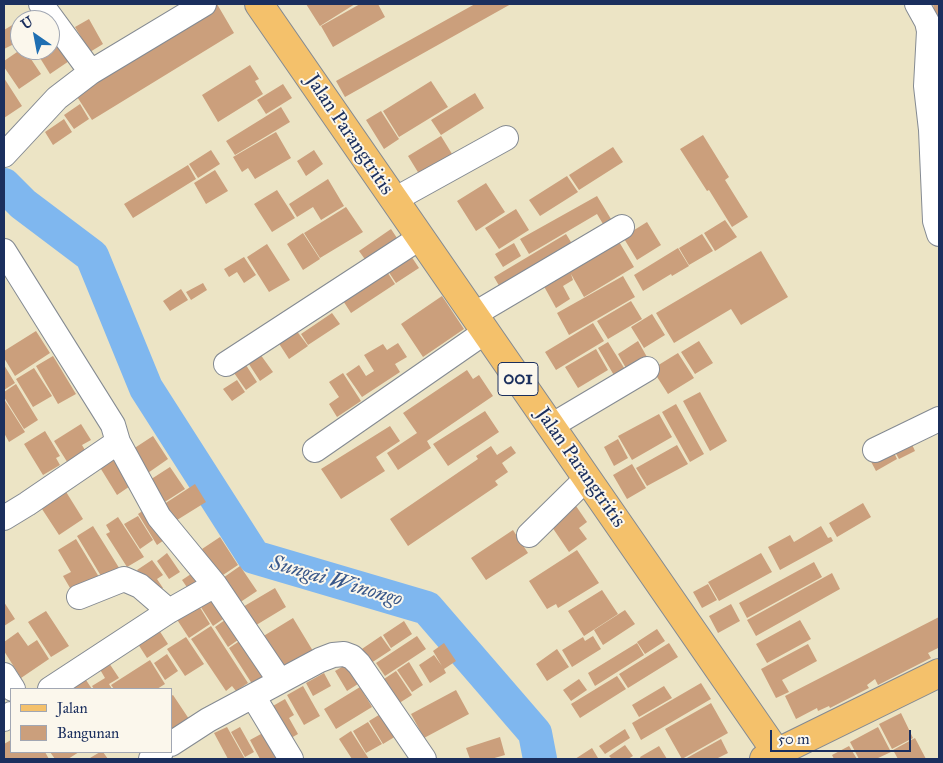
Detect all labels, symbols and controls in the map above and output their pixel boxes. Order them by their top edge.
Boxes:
north arrow [10,10,60,60]
text: U [18,13,36,33]
street label: Jalan Parangtritis [300,70,398,200]
road number: 001 [498,362,538,396]
street label: Jalan Parangtritis [530,404,630,532]
water label: Sungai Winongo [267,551,405,613]
legend [10,688,172,753]
text: Jalan [57,699,88,717]
scale bar [773,720,914,752]
text: Bangunan [57,724,119,742]
text: 50 m [778,730,810,748]

